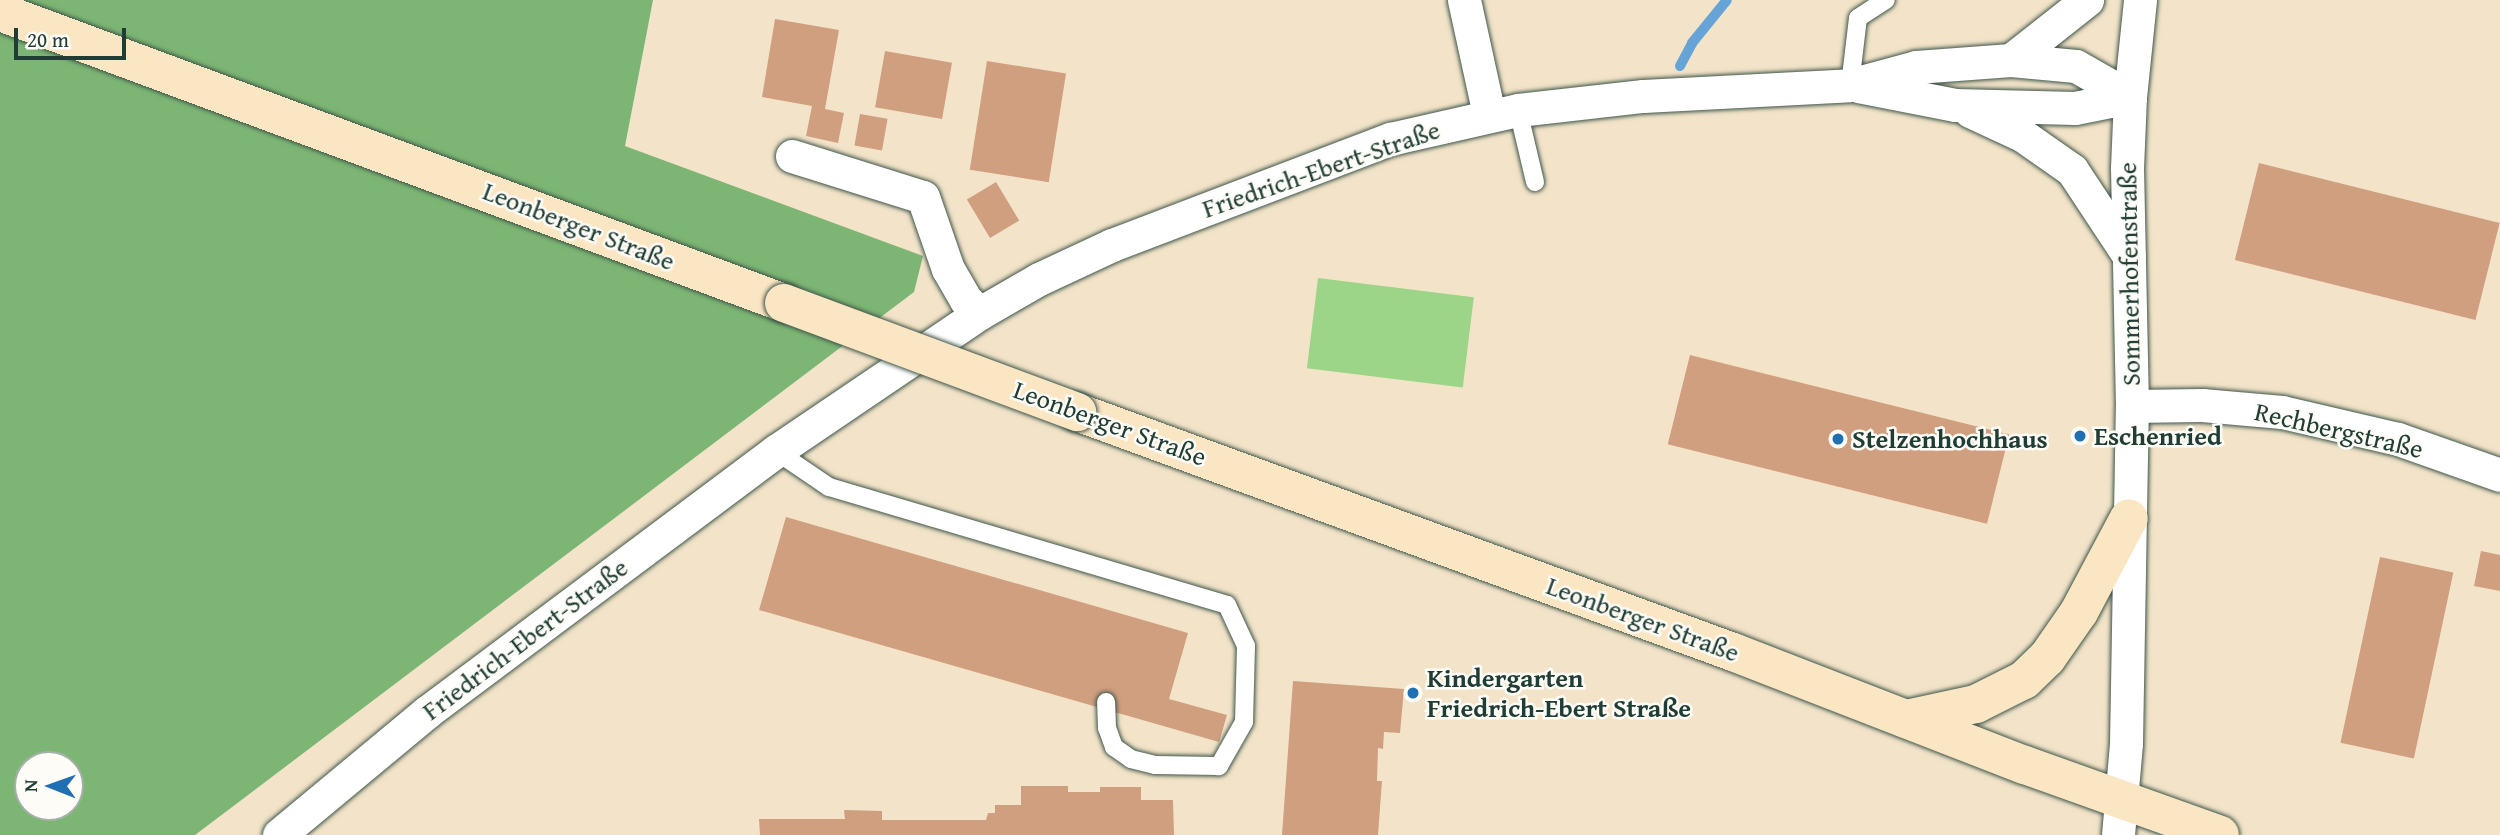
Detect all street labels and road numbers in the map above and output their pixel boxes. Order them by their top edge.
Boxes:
street label: Friedrich-Ebert-Straße [1198,114,1444,224]
street label: Sommerhofenstraße [2111,162,2147,386]
street label: Leonberger Straße [479,175,679,277]
street label: Leonberger Straße [1009,374,1211,472]
street label: Rechbergstraße [2252,395,2426,465]
street label: Friedrich-Ebert-Straße [416,552,634,726]
street label: Leonberger Straße [1542,570,1744,668]

